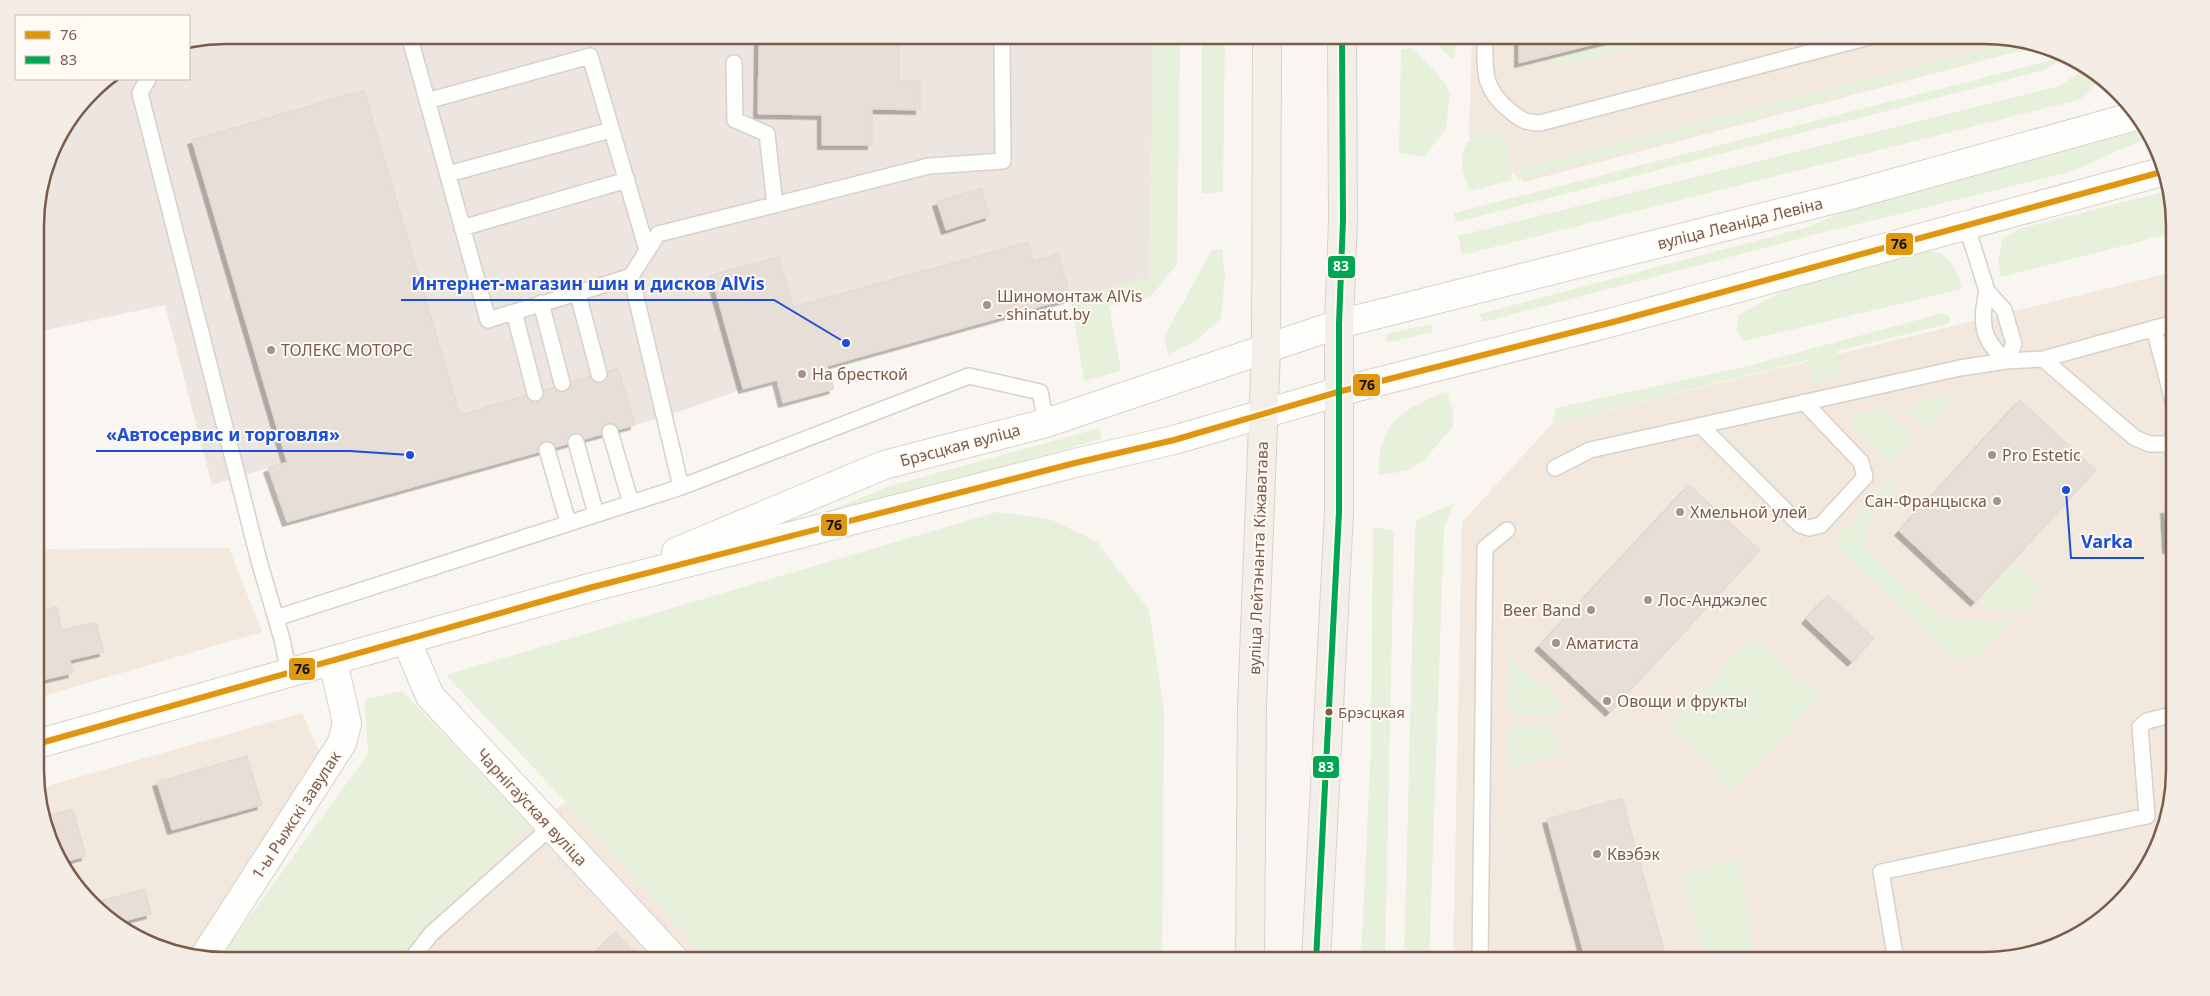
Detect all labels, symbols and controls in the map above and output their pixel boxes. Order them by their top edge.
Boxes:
legend [15,15,190,80]
text: 76 [60,24,77,44]
text: 83 [60,49,77,69]
street label: вуліца Леаніда Левіна [1655,192,1825,254]
line badge: 76 [1885,232,1914,256]
text: 76 [1891,234,1907,253]
line badge: 83 [1327,255,1356,279]
text: 83 [1333,256,1349,275]
callout: Интернет-магазин шин и дисков AlVis [401,267,774,300]
text: Интернет-магазин шин и дисков AlVis [411,271,765,295]
place label: Шиномонтаж AlVis - shinatut.by [997,285,1143,325]
marker: Шиномонтаж AlVis - shinatut.by [981,299,993,311]
place label: ТОЛЕКС МОТОРС [281,339,413,361]
marker: ТОЛЕКС МОТОРС [265,344,277,356]
place label: На бресткой [812,363,908,385]
marker: На бресткой [796,368,808,380]
line badge: 76 [1352,373,1381,397]
text: 76 [1359,375,1375,394]
callout: «Автосервис и торговля» [96,418,350,451]
street label: Брэсцкая вуліца [897,418,1023,472]
text: «Автосервис и торговля» [106,422,340,446]
street label: вуліца Лейтэнанта Кіжаватава [1243,441,1273,675]
place label: Pro Estetic [2002,444,2081,466]
marker: Pro Estetic [1986,449,1998,461]
place label: Сан-Францыска [1864,490,1987,512]
marker: Сан-Францыска [1991,495,2003,507]
place label: Хмельной улей [1690,501,1808,523]
marker: Хмельной улей [1674,506,1686,518]
line badge: 76 [820,513,848,537]
text: 76 [826,515,842,534]
callout: Varka [2071,525,2144,558]
text: Varka [2081,529,2133,553]
place label: Лос-Анджэлес [1658,589,1768,611]
marker: Лос-Анджэлес [1642,594,1654,606]
place label: Beer Band [1503,599,1581,621]
marker: Beer Band [1585,604,1597,616]
place label: Аматиста [1566,632,1639,654]
marker: Аматиста [1550,637,1562,649]
line badge: 76 [288,657,316,681]
text: 76 [294,659,310,678]
place label: Овощи и фрукты [1617,690,1748,712]
marker: Овощи и фрукты [1601,695,1613,707]
place label: Брэсцкая [1338,702,1405,722]
marker: Брэсцкая [1324,707,1334,717]
street label: Чарнігаўская вуліца [472,743,592,871]
street label: 1-ы Рыжскі завулак [246,746,346,883]
line badge: 83 [1312,755,1340,779]
text: 83 [1318,757,1334,776]
place label: Квэбэк [1607,843,1660,865]
marker: Квэбэк [1591,848,1603,860]

